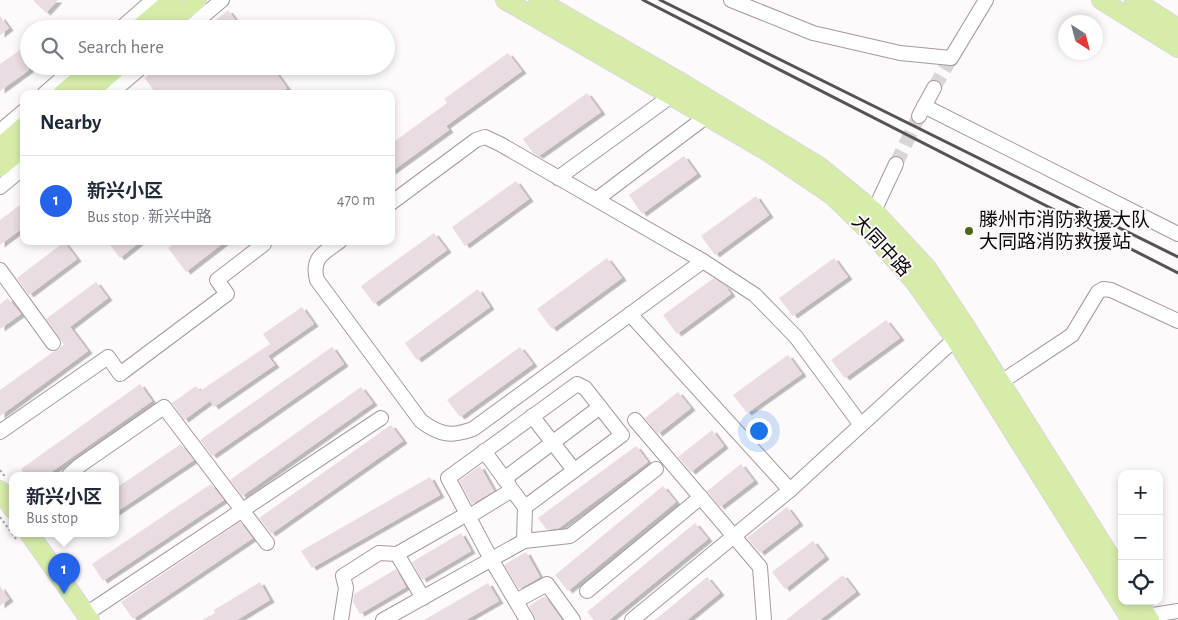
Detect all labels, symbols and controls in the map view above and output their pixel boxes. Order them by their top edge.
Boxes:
north arrow [1058,15,1103,60]
search box [20,20,395,75]
icon: search [38,34,66,62]
text: Search here [78,38,164,57]
text: Nearby [40,112,101,133]
text: 新兴小区 [87,182,163,201]
text: 1 [53,192,59,208]
text: 470 m [337,192,375,208]
text: Bus stop · 新兴中路 [87,209,212,225]
place label: 滕州市消防救援大队 大同路消防救援站 [979,209,1150,252]
street label: 大同中路 [848,211,915,280]
marker: 滕州市消防救援大队 大同路消防救援站 [963,225,975,237]
your location [746,418,772,444]
map controls [1118,470,1163,605]
button: + [1118,470,1163,515]
popup [9,472,119,537]
text: 新兴小区 [26,488,102,507]
text: Bus stop [26,510,78,526]
button: − [1118,515,1163,560]
pin: 1 [48,553,80,594]
button: locate [1118,560,1163,605]

